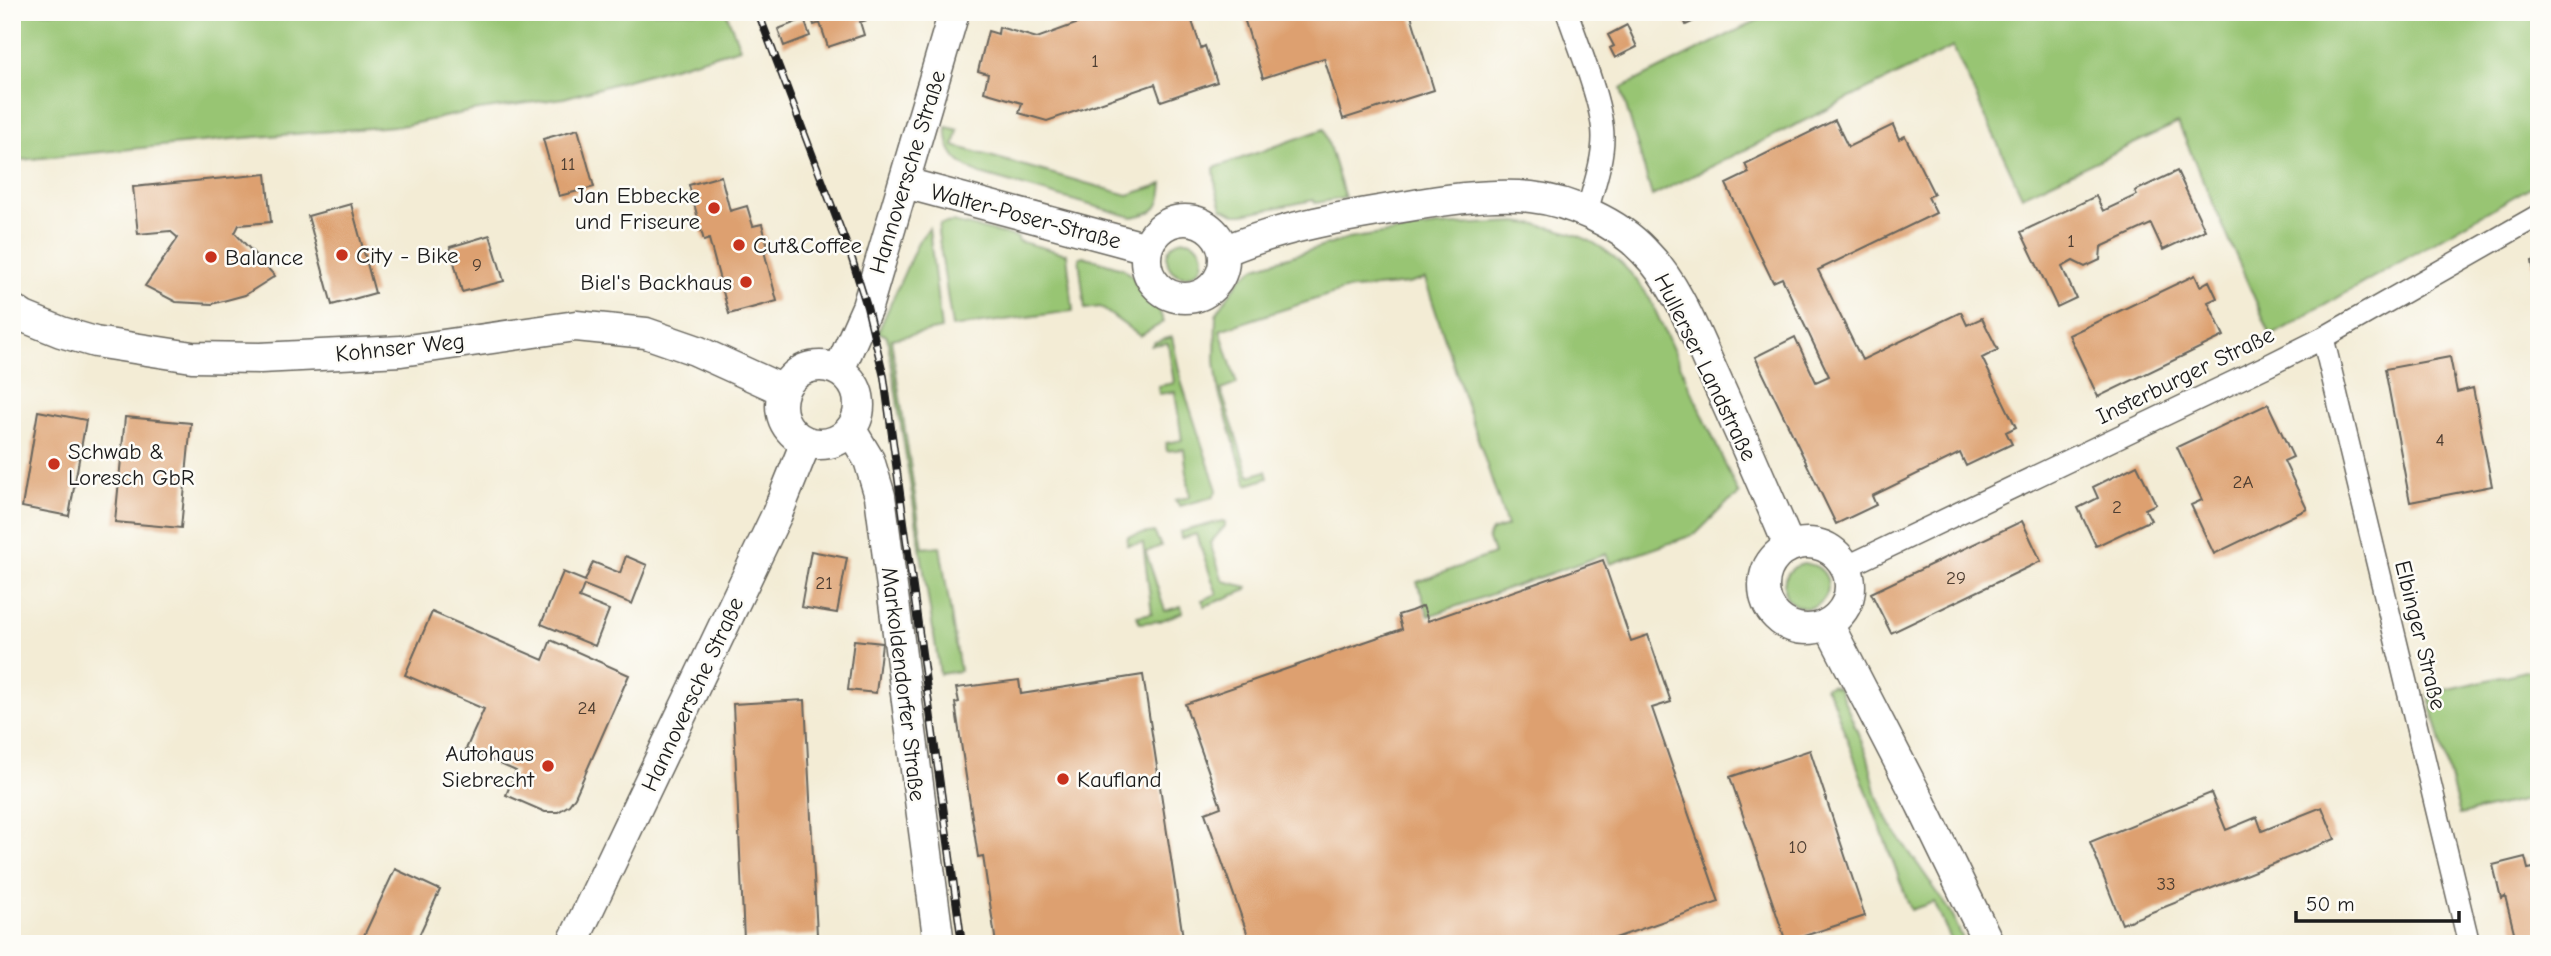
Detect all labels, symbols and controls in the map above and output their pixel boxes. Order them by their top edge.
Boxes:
house number: 1 [1091,50,1099,72]
street label: Hannoversche Straße [864,67,951,277]
house number: 11 [560,153,576,175]
street label: Walter-Poser-Straße [928,178,1124,255]
place label: Jan Ebbecke und Friseure [574,182,700,235]
marker: Jan Ebbecke und Friseure [706,200,722,216]
house number: 1 [2067,230,2075,252]
place label: Cut&Coffee [753,232,862,259]
marker: Cut&Coffee [731,237,747,253]
place label: City - Bike [356,242,458,269]
place label: Balance [225,244,303,271]
marker: City - Bike [334,247,350,263]
marker: Balance [203,249,219,265]
house number: 9 [472,254,482,276]
place label: Biel's Backhaus [580,269,732,296]
street label: Hullerser Landstraße [1648,269,1763,465]
marker: Biel's Backhaus [738,274,754,290]
street label: Insterburger Straße [2092,321,2278,430]
street label: Kohnser Weg [334,327,466,368]
house number: 4 [2435,429,2445,451]
place label: Schwab & Loresch GbR [68,438,195,491]
marker: Schwab & Loresch GbR [46,456,62,472]
house number: 2A [2233,471,2253,493]
house number: 2 [2112,496,2122,518]
street label: Elbinger Straße [2389,558,2452,713]
street label: Markoldendorfer Straße [876,565,931,803]
house number: 29 [1946,567,1966,589]
house number: 21 [815,572,833,594]
street label: Hannoversche Straße [636,593,749,796]
house number: 24 [577,697,597,719]
place label: Autohaus Siebrecht [442,740,535,793]
marker: Autohaus Siebrecht [540,758,556,774]
place label: Kaufland [1077,766,1162,793]
marker: Kaufland [1055,771,1071,787]
house number: 10 [1788,836,1808,858]
house number: 33 [2156,873,2176,895]
scale bar [2296,879,2458,923]
text: 50 m [2306,892,2355,916]

